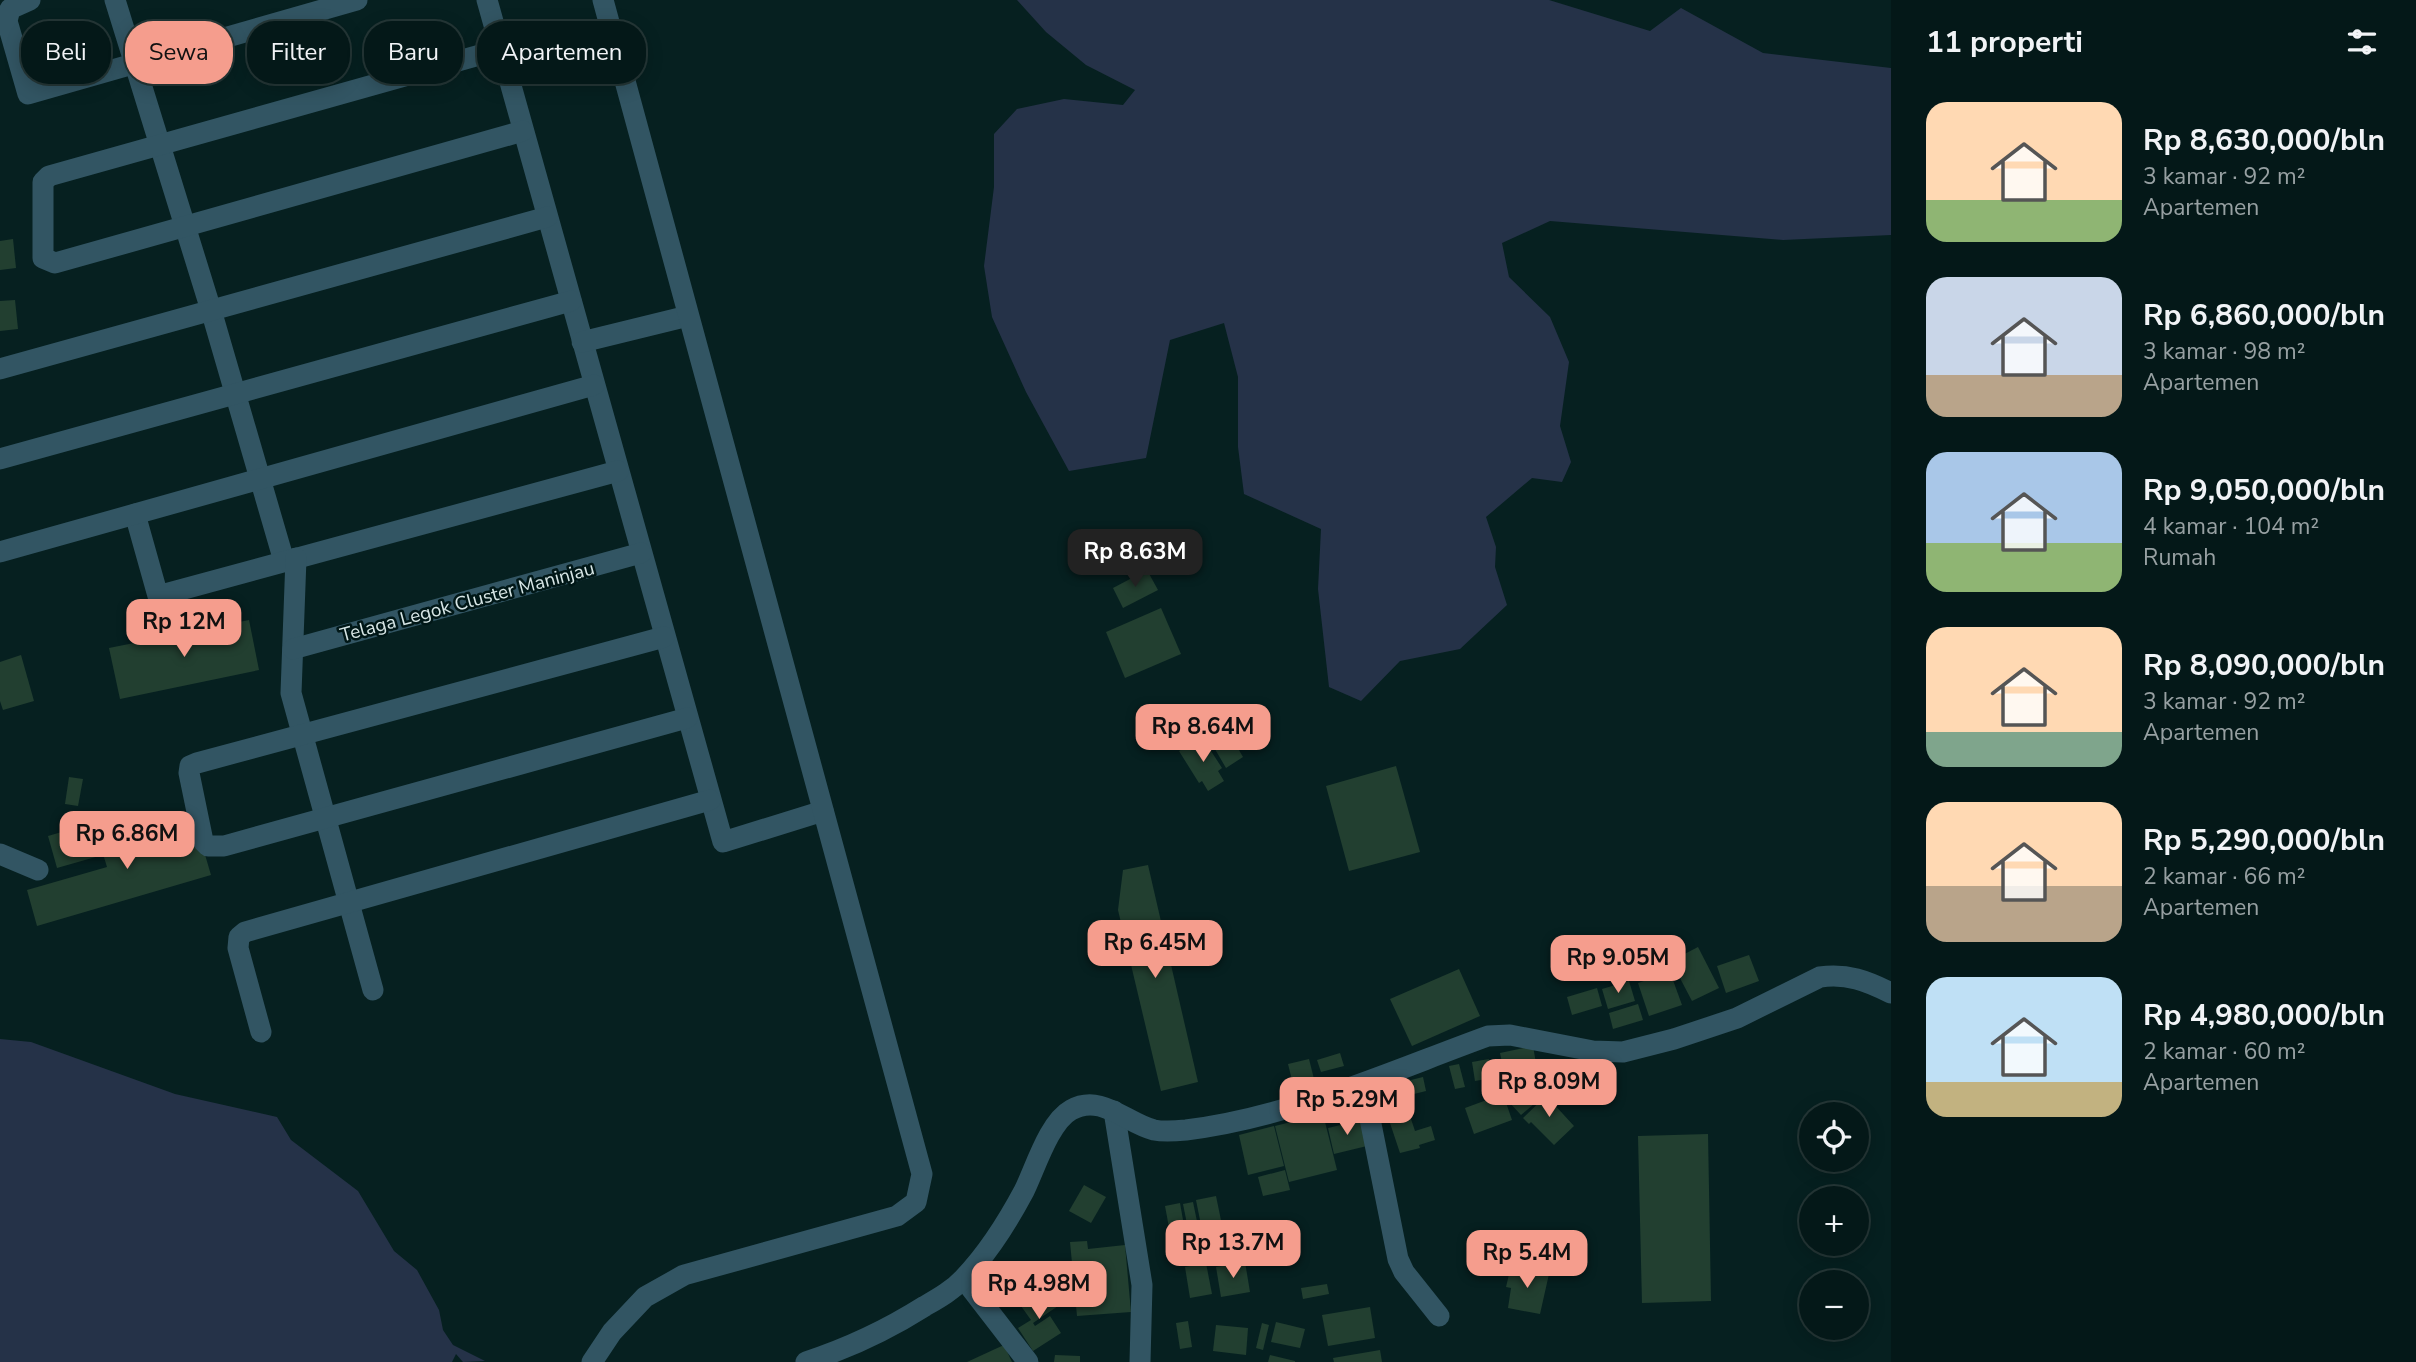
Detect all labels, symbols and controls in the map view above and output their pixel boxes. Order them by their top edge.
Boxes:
chip: Beli [21,21,111,84]
chip: Sewa [125,21,233,84]
chip: Filter [247,21,350,84]
chip: Baru [364,21,463,84]
chip: Apartemen [477,21,646,84]
text: 11 properti [1926,22,2083,63]
icon: filters [2343,23,2381,61]
text: Rp 8,630,000/bln [2143,120,2385,161]
icon: home [1982,130,2066,214]
text: 3 kamar · 92 m² [2143,161,2305,192]
text: Apartemen [2143,192,2259,223]
text: Rp 6,860,000/bln [2143,295,2385,336]
icon: home [1982,305,2066,389]
text: 3 kamar · 98 m² [2143,336,2305,367]
text: Apartemen [2143,367,2259,398]
text: Rp 9,050,000/bln [2143,470,2385,511]
icon: home [1982,480,2066,564]
text: 4 kamar · 104 m² [2143,511,2319,542]
pin: Rp 8.63M [1063,530,1207,589]
text: Rp 8.63M [1084,536,1186,567]
text: Rumah [2143,542,2216,573]
street label: Telaga Legok Cluster Maninjau [337,555,597,648]
pin: Rp 12M [127,600,241,659]
text: Rp 12M [142,606,226,637]
text: Rp 8,090,000/bln [2143,645,2385,686]
icon: home [1982,655,2066,739]
text: 3 kamar · 92 m² [2143,686,2305,717]
pin: Rp 8.64M [1131,704,1275,764]
text: Rp 8.64M [1152,711,1254,742]
text: Apartemen [2143,717,2259,748]
pin: Rp 6.86M [55,812,199,871]
text: Rp 6.86M [76,818,178,849]
text: Rp 5,290,000/bln [2143,820,2385,861]
icon: home [1982,830,2066,914]
text: 2 kamar · 66 m² [2143,861,2305,892]
text: Apartemen [2143,892,2259,923]
pin: Rp 6.45M [1083,920,1227,980]
text: Rp 6.45M [1104,927,1206,958]
pin: Rp 9.05M [1546,936,1690,995]
text: Rp 9.05M [1567,942,1669,973]
text: Rp 4,980,000/bln [2143,995,2385,1036]
icon: home [1982,1005,2066,1089]
text: 2 kamar · 60 m² [2143,1036,2305,1067]
pin: Rp 8.09M [1477,1060,1621,1119]
text: Rp 8.09M [1498,1066,1600,1097]
text: Apartemen [2143,1067,2259,1098]
pin: Rp 5.29M [1275,1078,1419,1137]
text: Rp 5.29M [1296,1084,1398,1115]
map controls [1799,1102,1869,1340]
button: locate [1799,1102,1869,1172]
button: + [1799,1186,1869,1256]
pin: Rp 13.7M [1161,1220,1305,1280]
text: Rp 13.7M [1182,1227,1284,1258]
pin: Rp 5.4M [1462,1230,1592,1290]
text: Rp 5.4M [1482,1237,1572,1268]
pin: Rp 4.98M [967,1262,1111,1321]
text: Rp 4.98M [988,1268,1090,1299]
button: − [1799,1270,1869,1340]

